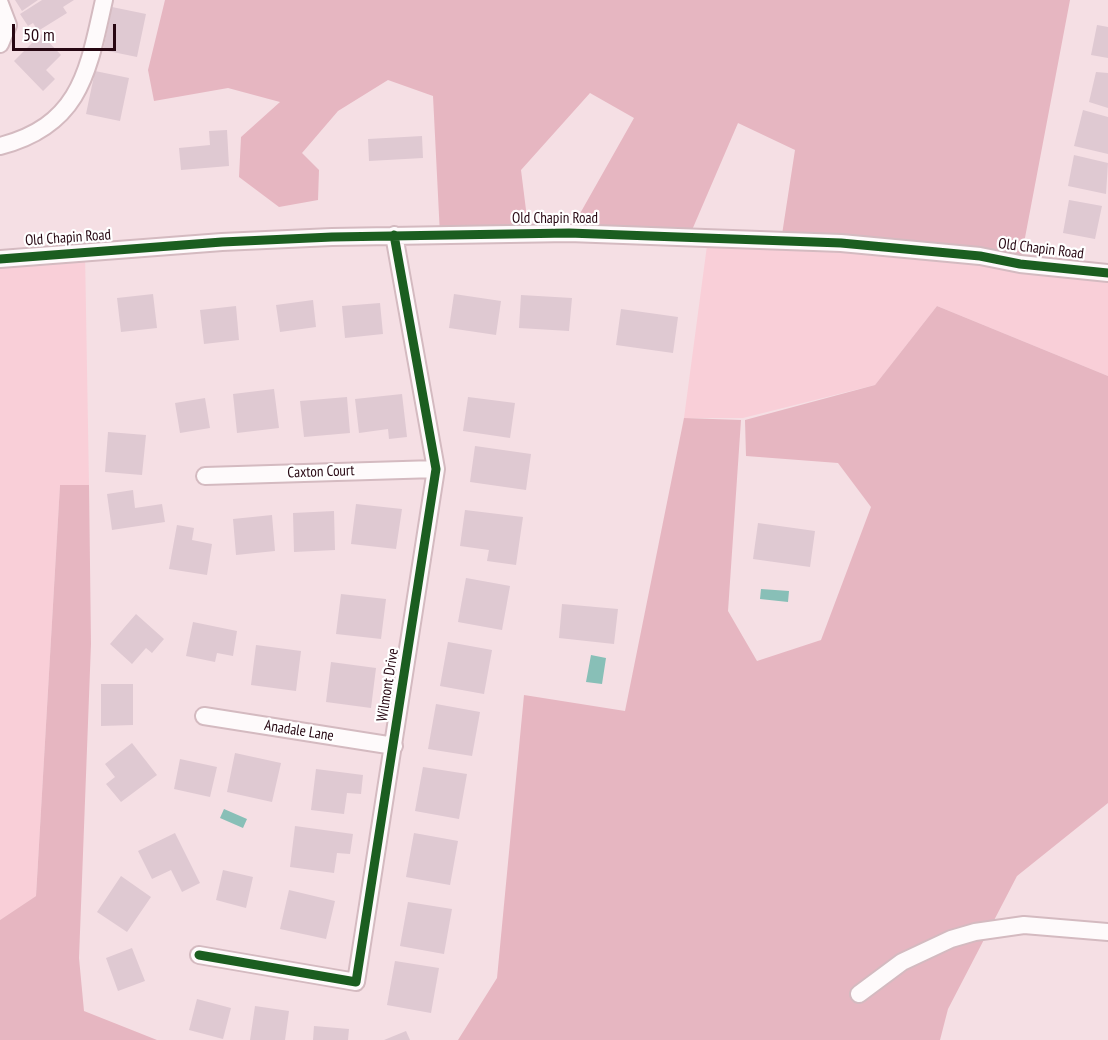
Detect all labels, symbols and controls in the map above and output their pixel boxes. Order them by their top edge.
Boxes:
scale bar [15,12,118,50]
text: 50 m [23,23,55,46]
street label: Old Chapin Road [512,210,598,228]
street label: Old Chapin Road [24,226,112,250]
street label: Old Chapin Road [997,235,1085,263]
street label: Caxton Court [287,462,355,482]
street label: Wilmont Drive [373,647,403,723]
street label: Anadale Lane [263,717,335,745]

